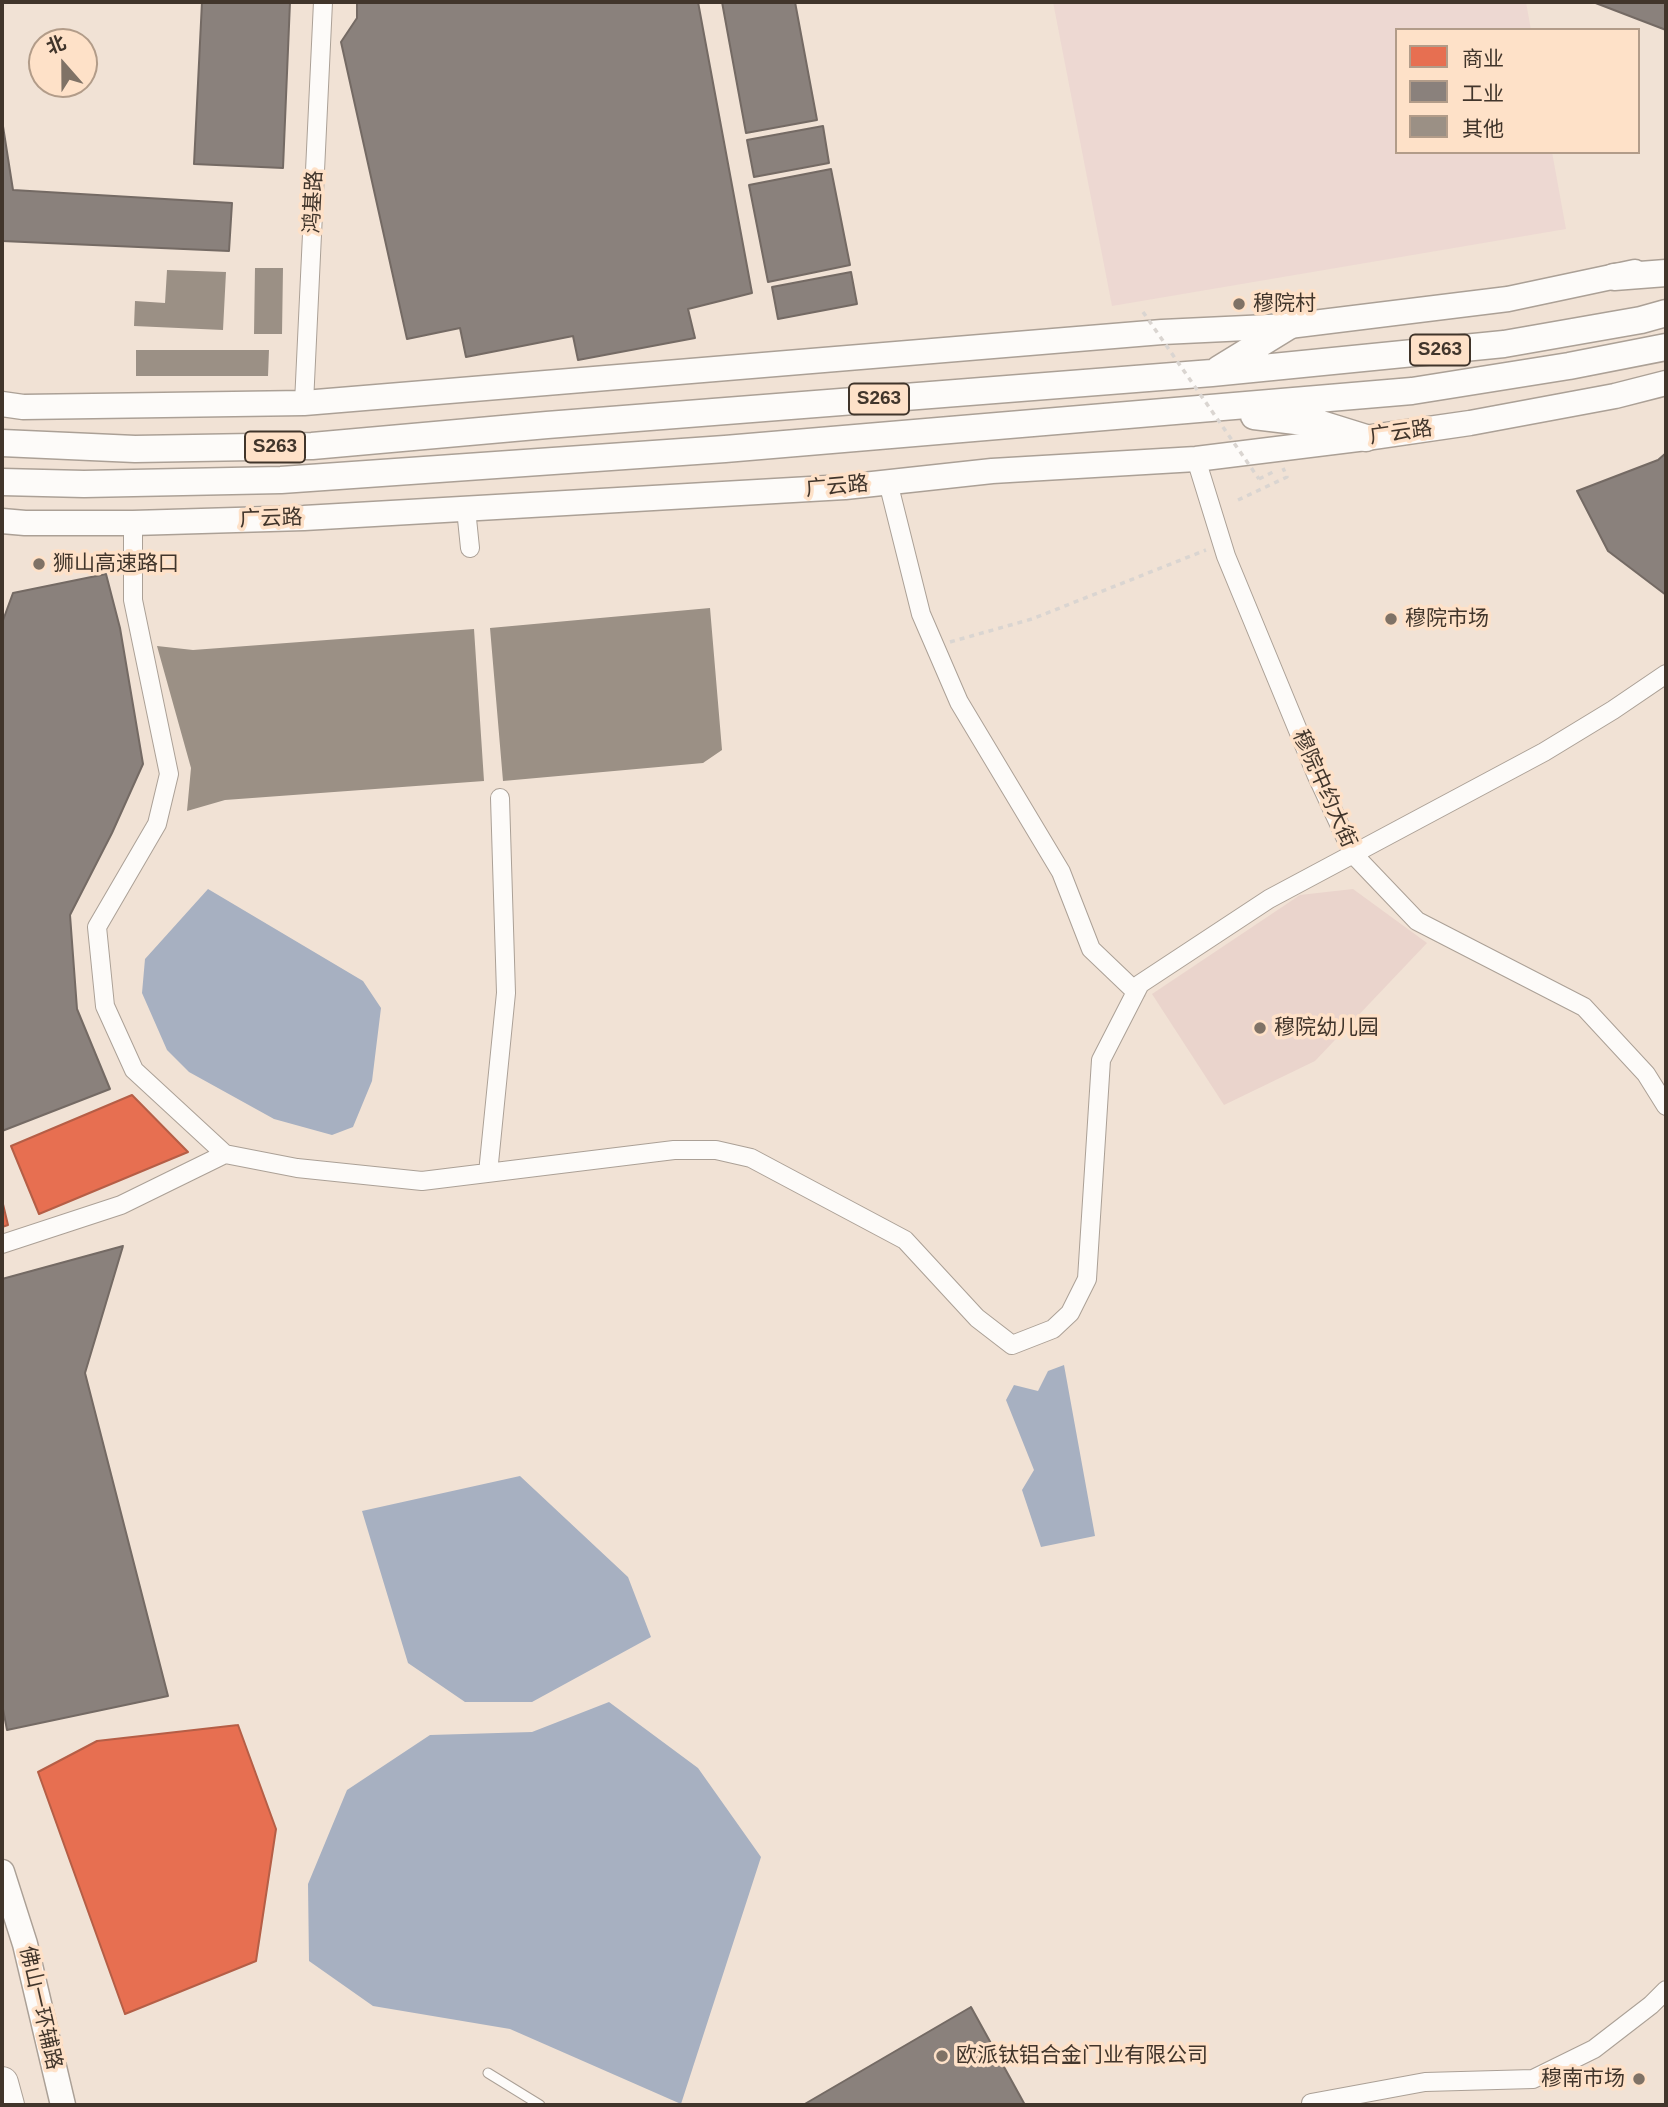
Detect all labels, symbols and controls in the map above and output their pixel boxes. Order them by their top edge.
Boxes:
north arrow [28,28,98,98]
legend [1395,28,1640,154]
text: 北 [43,32,69,58]
text: 商业 [1462,47,1504,70]
text: 工业 [1462,82,1504,105]
text: 其他 [1462,117,1504,140]
street label: 鸿基路 [300,170,328,234]
place label: 穆院村 [1253,291,1316,317]
marker: 穆院村 [1231,296,1247,312]
road number: S263 [1410,334,1470,366]
road number: S263 [849,384,909,414]
street label: 广云路 [1368,416,1434,450]
road number: S263 [245,432,305,462]
street label: 广云路 [805,472,869,502]
street label: 广云路 [239,505,303,533]
place label: 狮山高速路口 [53,551,179,577]
marker: 狮山高速路口 [31,556,47,572]
place label: 穆院市场 [1405,606,1489,632]
marker: 穆院市场 [1383,611,1399,627]
street label: 穆院中约大街 [1287,726,1361,852]
place label: 穆院幼儿园 [1274,1015,1379,1041]
marker: 穆院幼儿园 [1252,1020,1268,1036]
street label: 佛山一环辅路 [14,1944,66,2072]
place label: 欧派钛铝合金门业有限公司 [956,2043,1208,2069]
marker: 欧派钛铝合金门业有限公司 [934,2048,950,2064]
place label: 穆南市场 [1541,2066,1625,2092]
marker: 穆南市场 [1631,2071,1647,2087]

